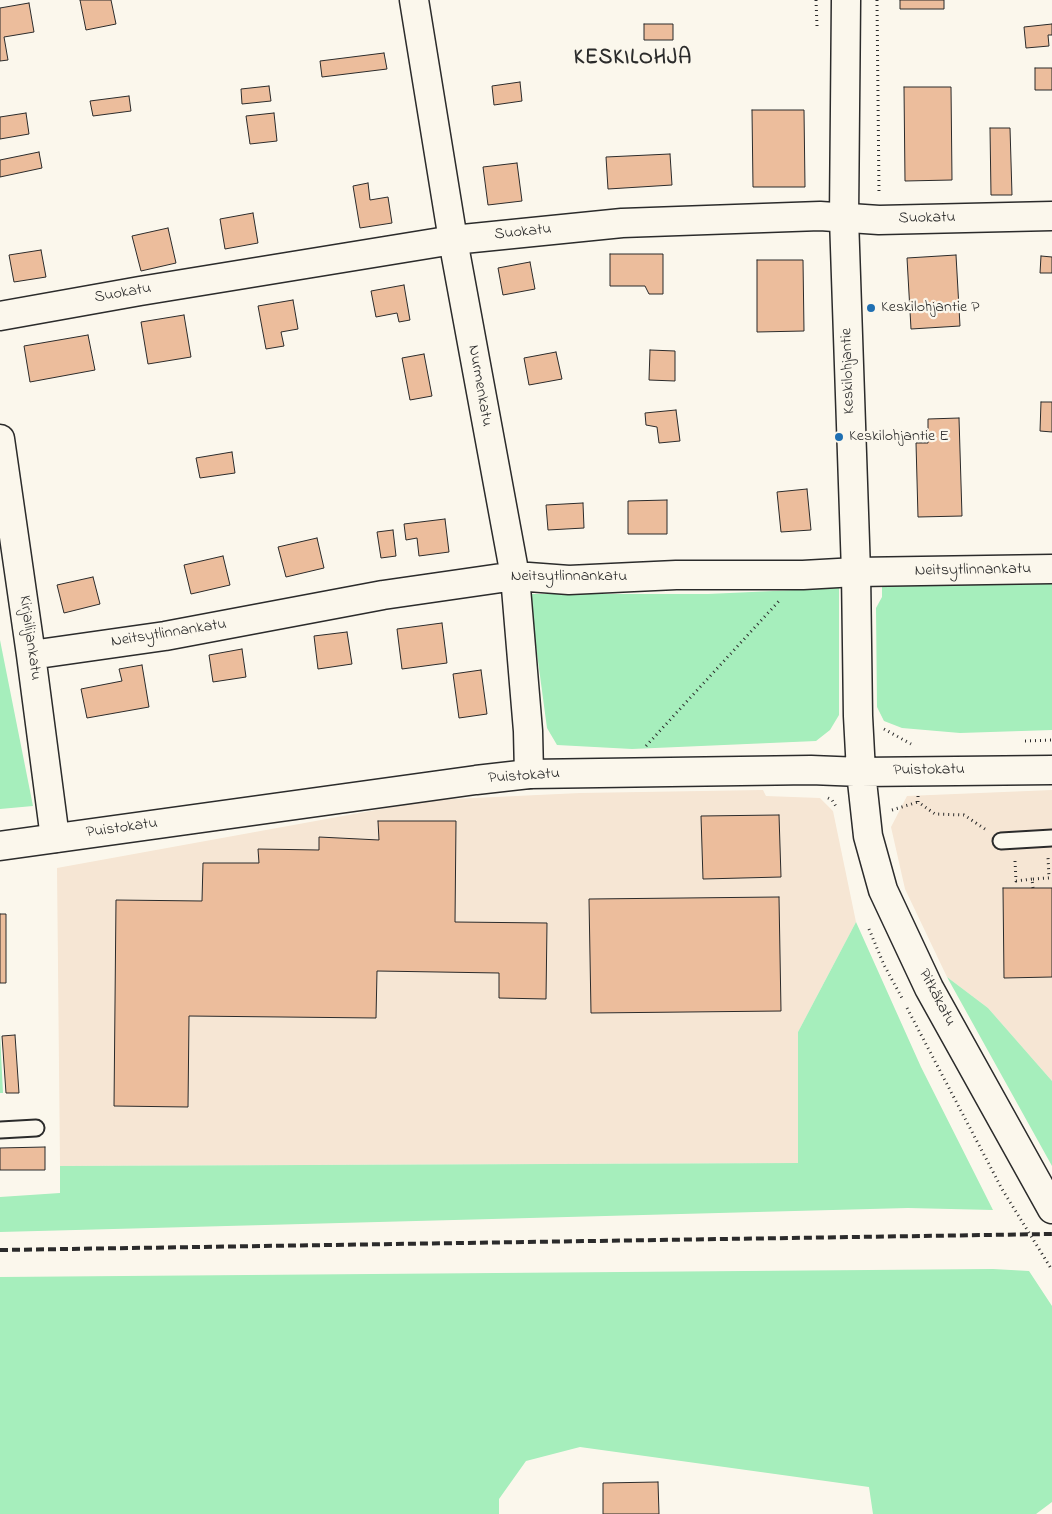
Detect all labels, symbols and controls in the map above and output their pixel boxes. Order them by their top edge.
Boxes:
district label: KESKILOHJA [573,47,693,73]
street label: Suokatu [898,209,956,229]
street label: Suokatu [493,220,553,246]
street label: Suokatu [93,280,153,308]
place label: Keskilohjantie P [881,298,980,318]
marker: Keskilohjantie P [865,302,877,314]
street label: Keskilohjantie [838,328,860,414]
street label: Nurmenkatu [462,344,496,428]
place label: Keskilohjantie E [849,427,949,447]
marker: Keskilohjantie E [833,431,845,443]
street label: Neitsytlinnankatu [915,560,1031,582]
street label: Neitsytlinnankatu [511,567,627,587]
street label: Kirjailijankatu [14,594,44,682]
street label: Neitsytlinnankatu [110,615,228,653]
street label: Puistokatu [893,761,965,781]
street label: Puistokatu [488,765,560,789]
street label: Puistokatu [85,814,159,844]
street label: Pitkäkatu [913,966,959,1030]

